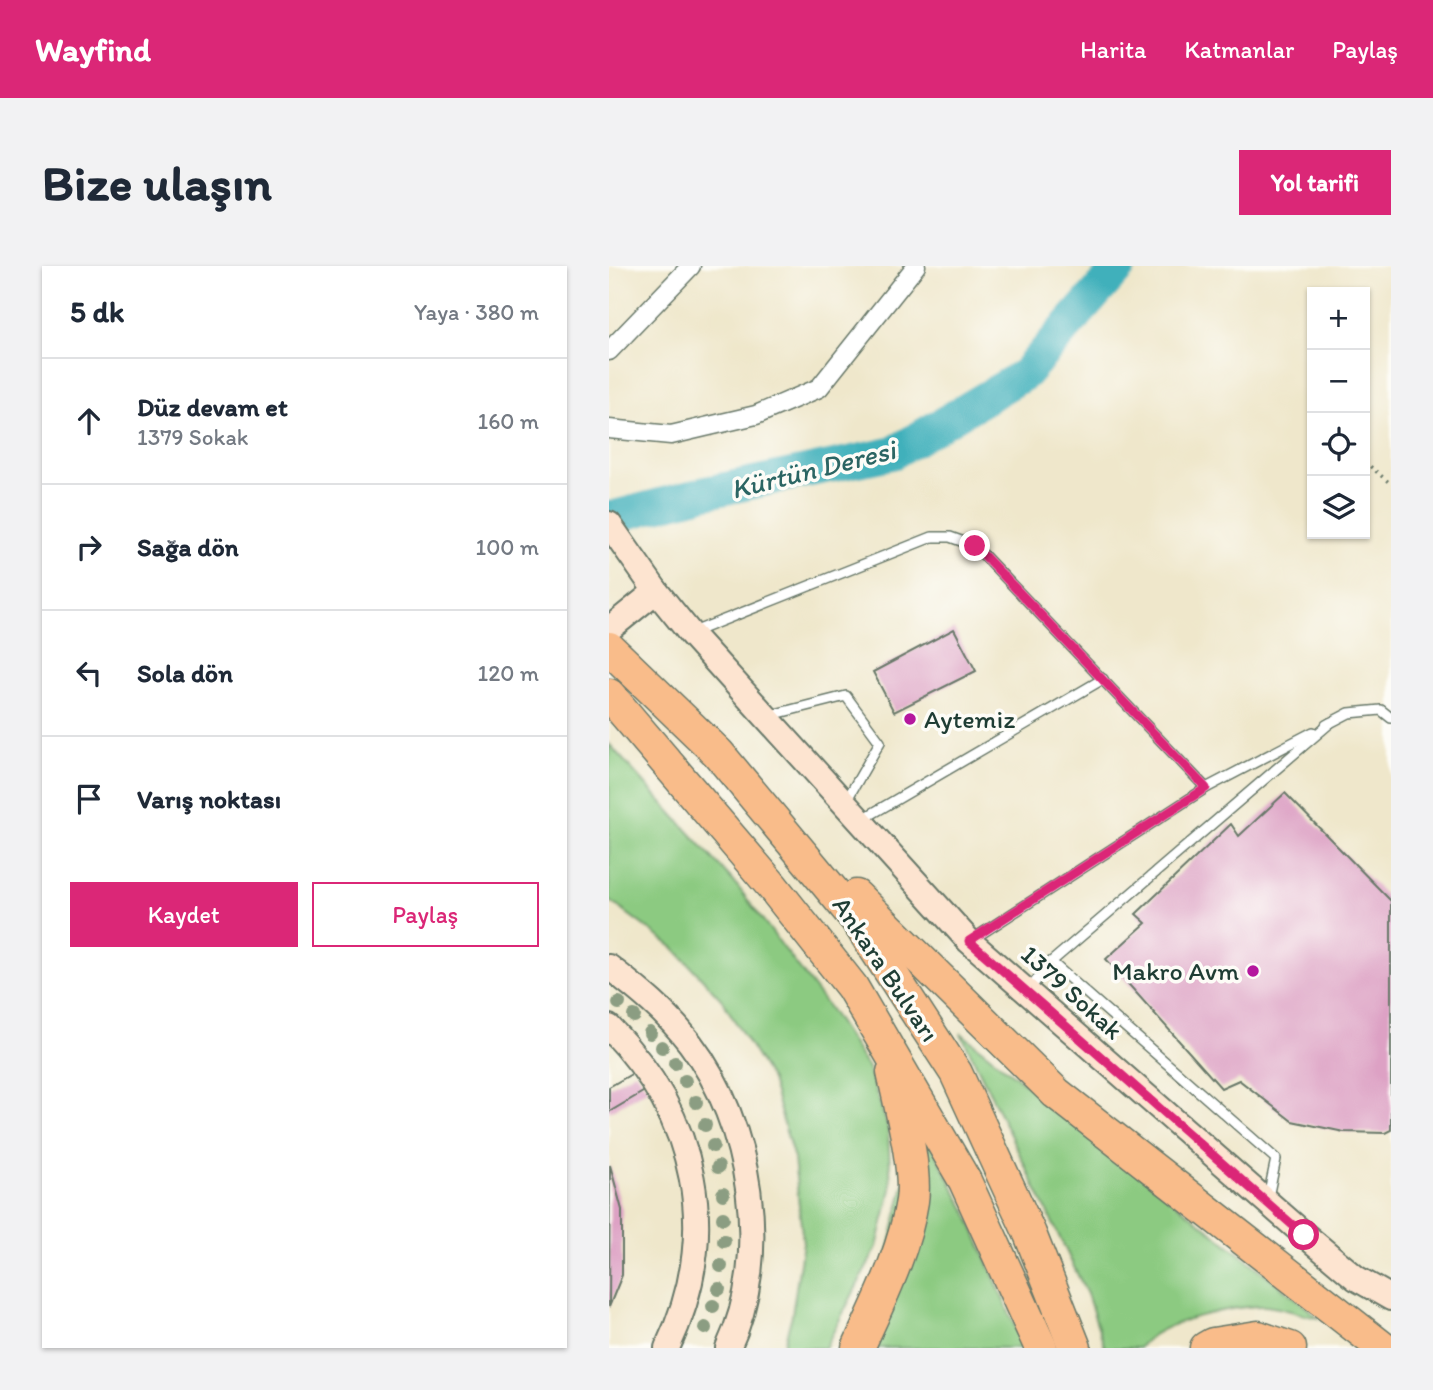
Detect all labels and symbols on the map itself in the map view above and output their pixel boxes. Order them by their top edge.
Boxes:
water label: Kürtün Deresi [727,431,901,506]
route end [959,530,990,561]
place label: Aytemiz [924,703,1015,735]
marker: Aytemiz [902,711,918,727]
street label: Ankara Bulvarı [826,890,946,1048]
street label: 1379 Sokak [1014,938,1130,1046]
place label: Makro Avm [1112,955,1239,987]
marker: Makro Avm [1245,963,1261,979]
route start [1288,1219,1319,1250]

